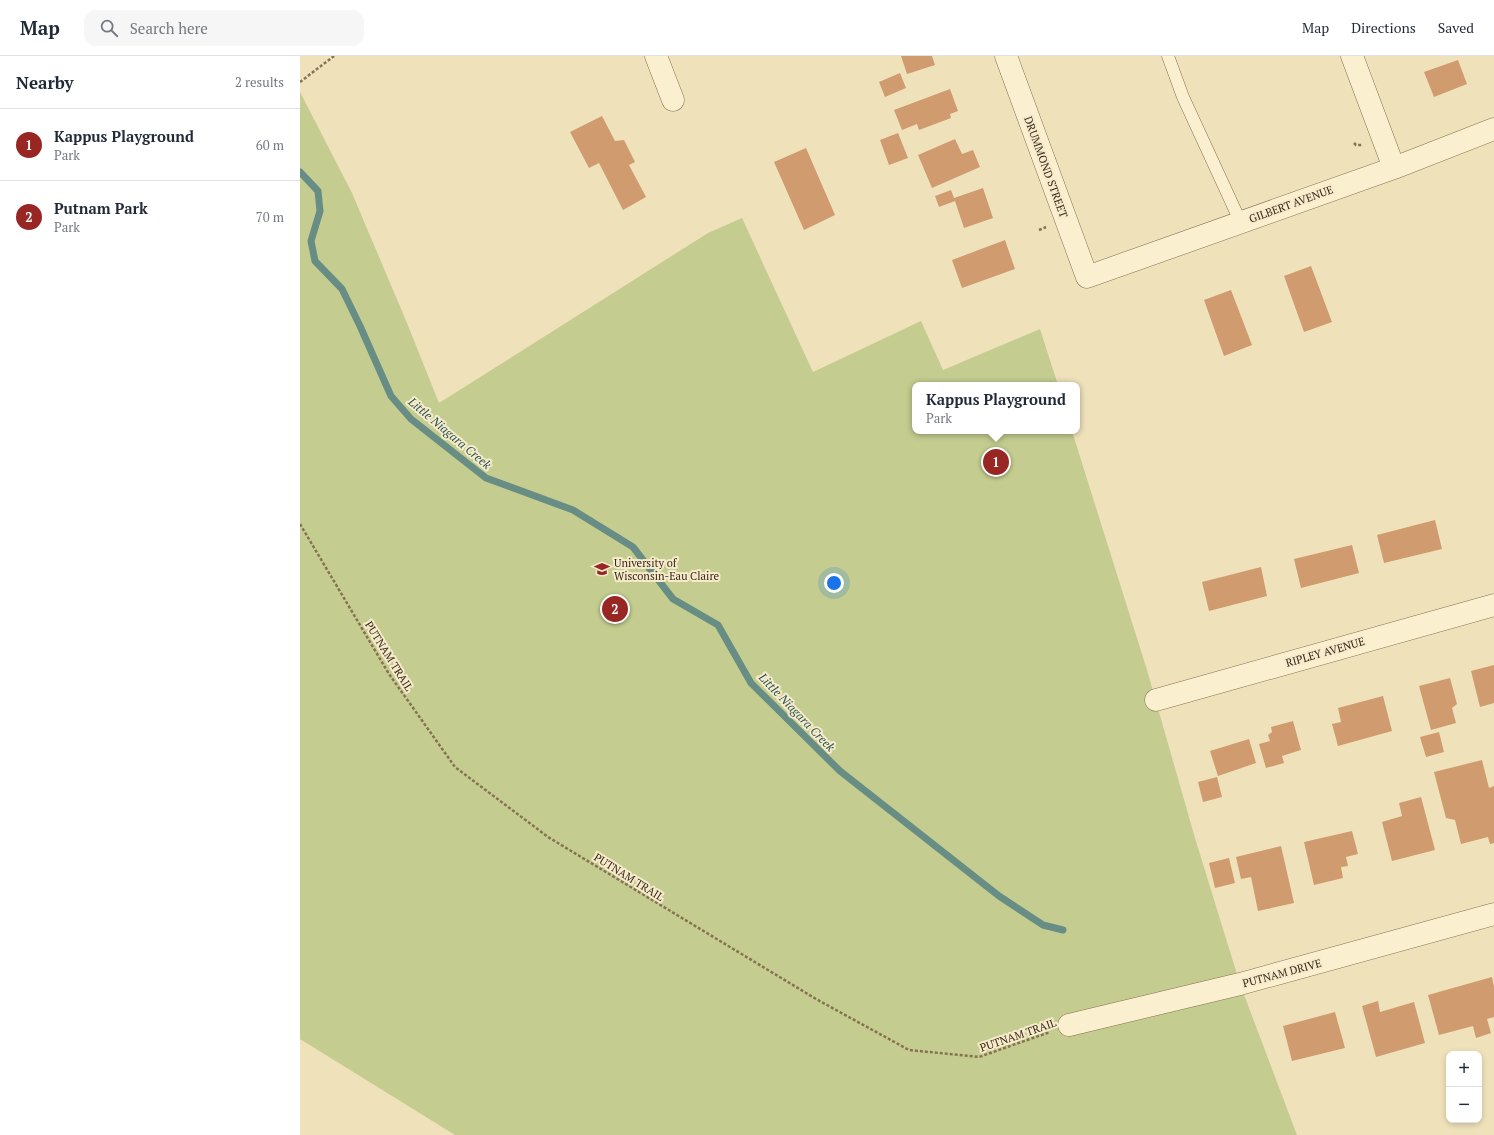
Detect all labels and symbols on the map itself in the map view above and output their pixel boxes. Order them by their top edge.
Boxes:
street label: DRUMMOND STREET [1021,114,1071,220]
street label: GILBERT AVENUE [1247,182,1335,226]
water label: Little Niagara Creek [405,393,494,472]
pin: 1 [983,447,1009,477]
place label: University of Wisconsin-Eau Claire [614,556,720,583]
school or university icon: University of Wisconsin-Eau Claire [593,560,611,578]
your location [824,573,844,593]
pin: 2 [602,594,628,624]
street label: PUTNAM TRAIL [362,618,416,694]
street label: RIPLEY AVENUE [1284,634,1366,670]
water label: Little Niagara Creek [755,669,838,754]
street label: PUTNAM TRAIL [591,850,667,904]
street label: PUTNAM DRIVE [1241,956,1323,990]
street label: PUTNAM TRAIL [978,1015,1058,1055]

